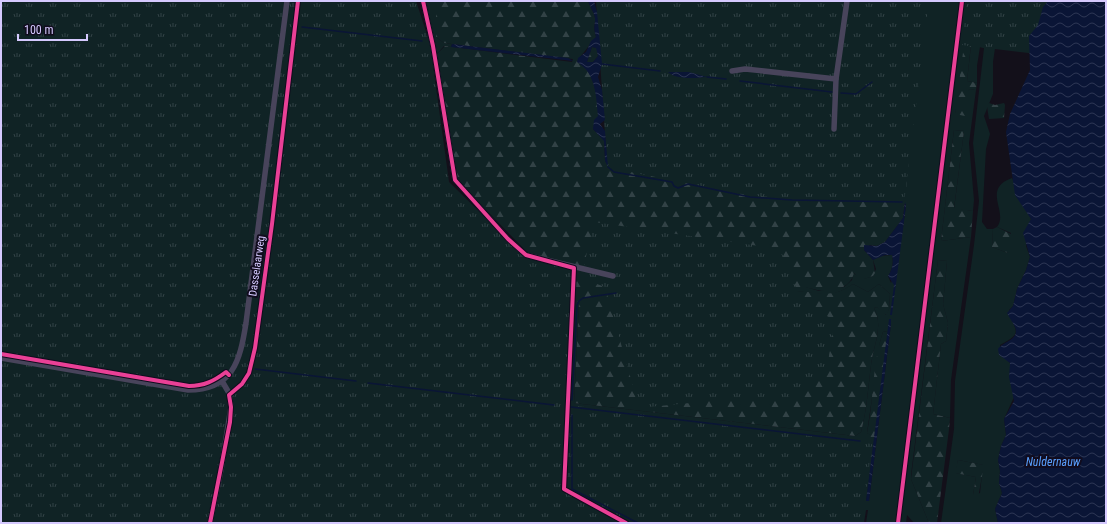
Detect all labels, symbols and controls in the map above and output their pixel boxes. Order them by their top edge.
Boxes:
scale bar [18,16,87,42]
text: 100 m [24,23,54,37]
street label: Dasselaarweg [246,235,268,297]
water label: Nuldernauw [1026,455,1081,469]

